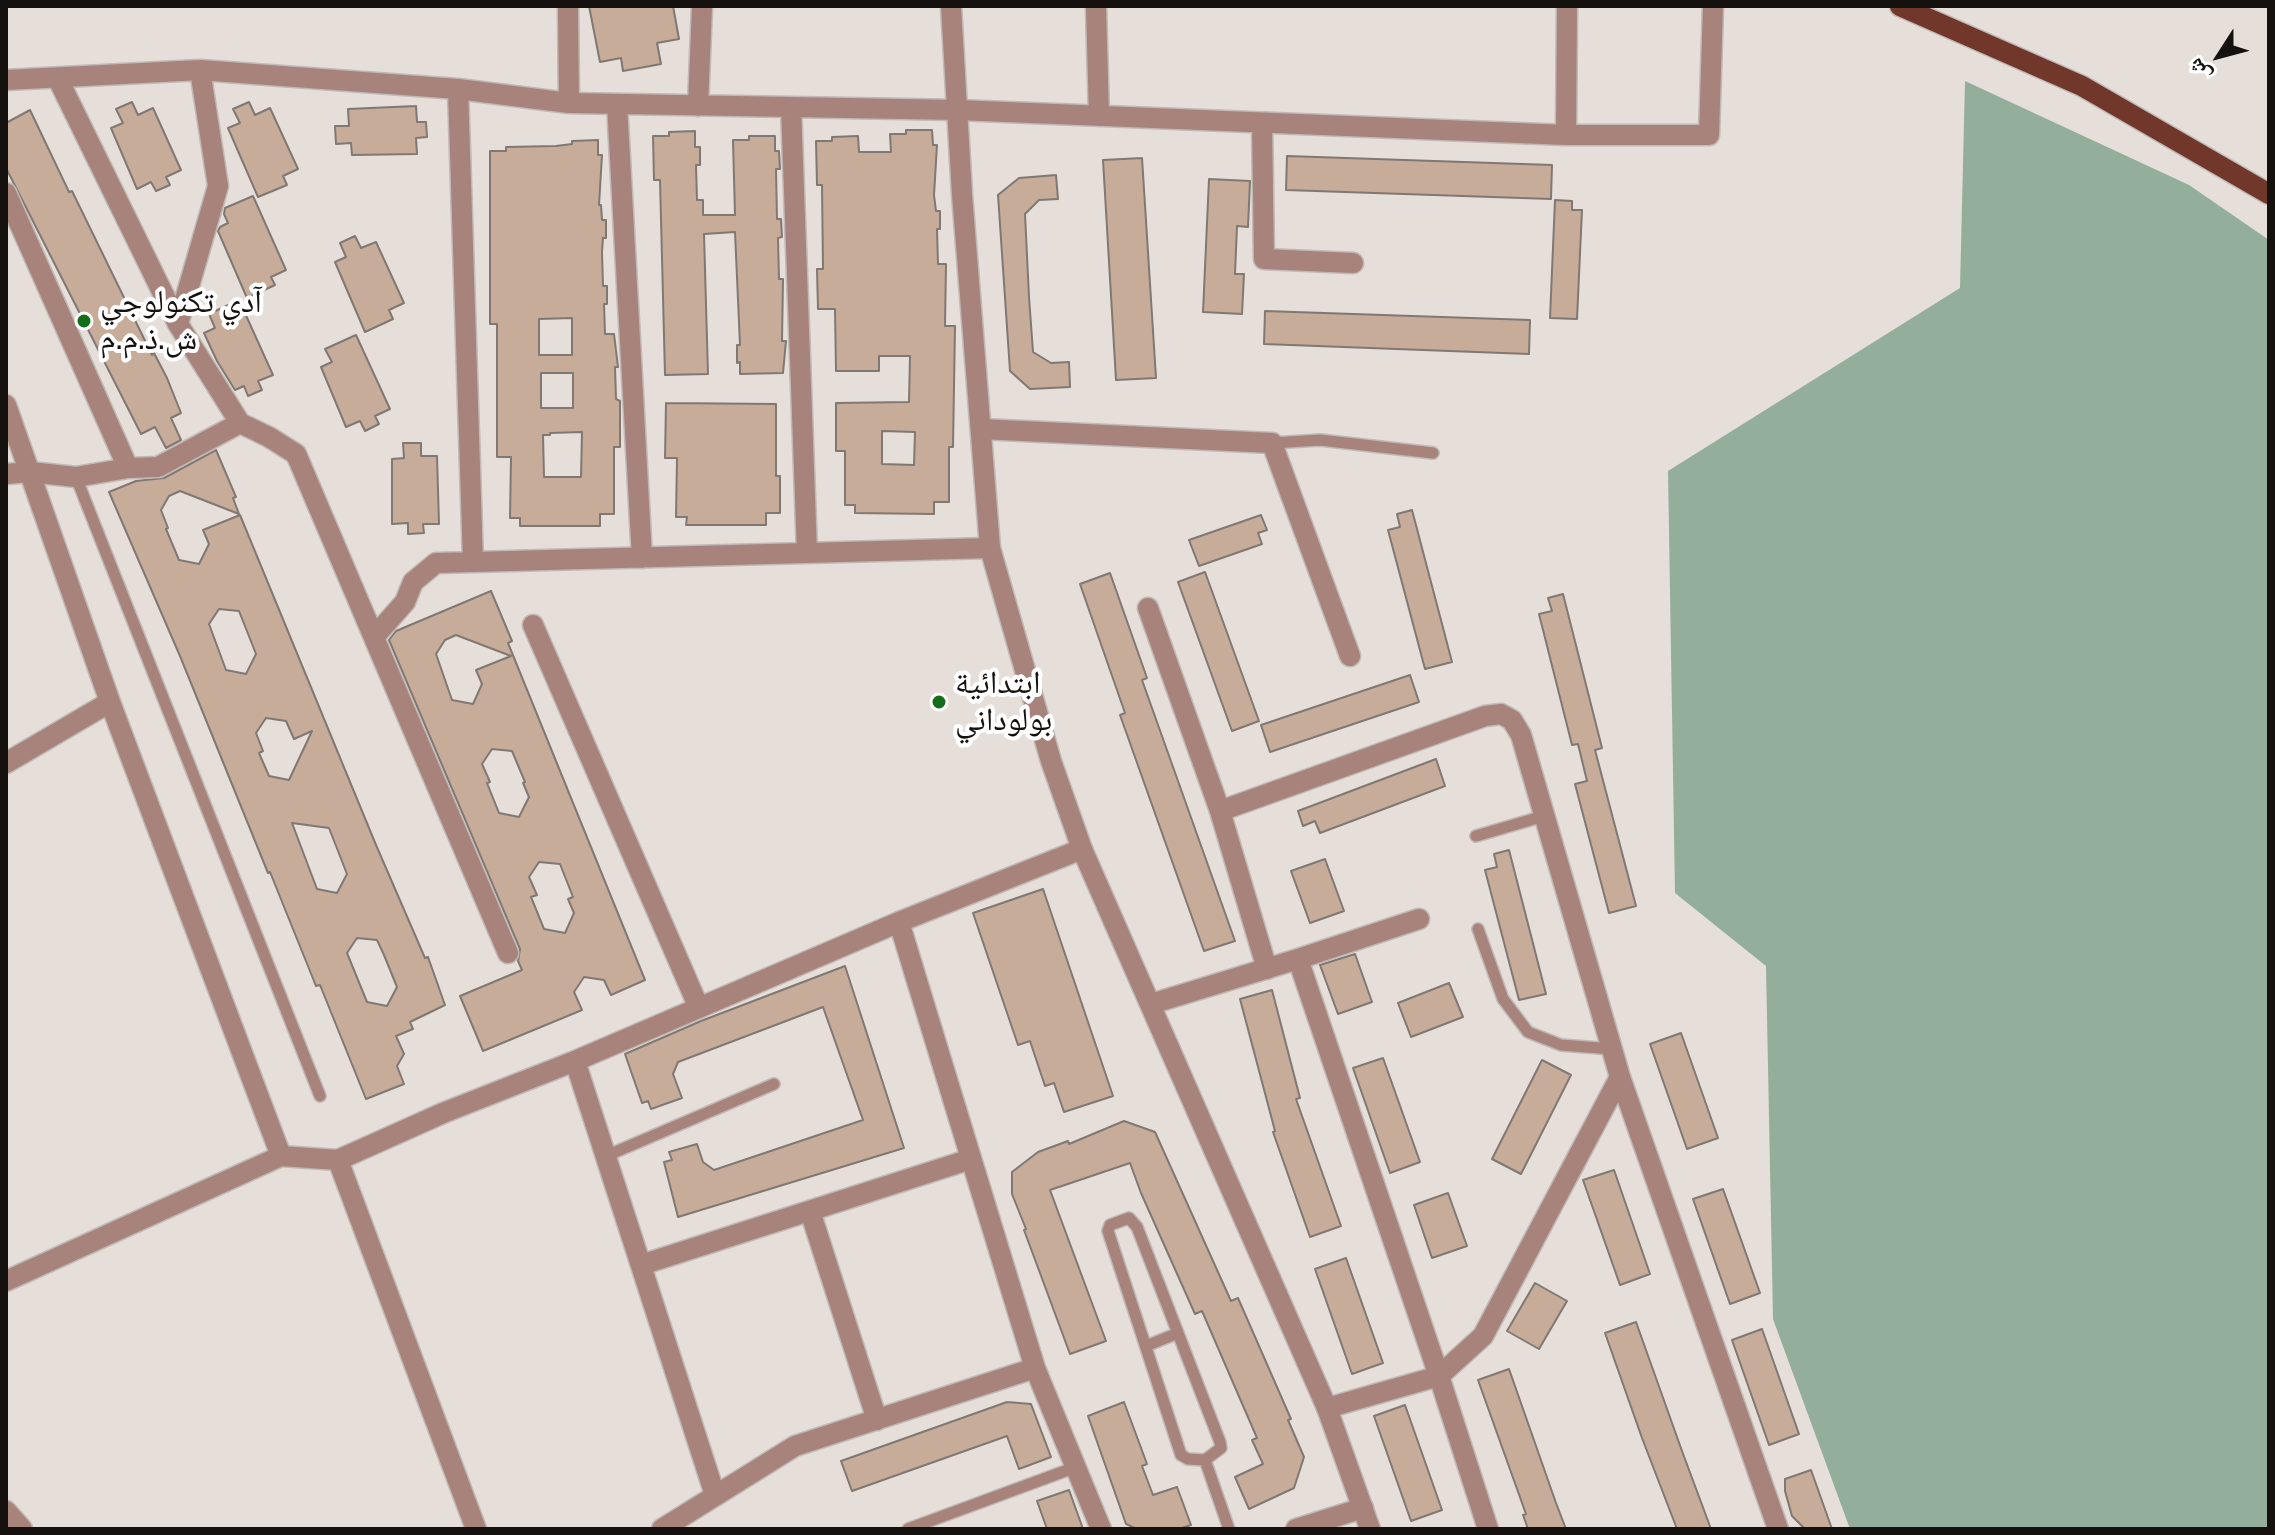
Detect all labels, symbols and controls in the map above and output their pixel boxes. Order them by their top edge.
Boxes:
north arrow [2179,16,2259,96]
text: ش [2181,53,2217,88]
place label: آدي تكنولوجي ش.ذ.م.م [100,284,262,359]
marker: آدي تكنولوجي ش.ذ.م.م [75,312,93,330]
place label: ابتدائية بولوداني [955,665,1052,740]
marker: ابتدائية بولوداني [930,693,948,711]

